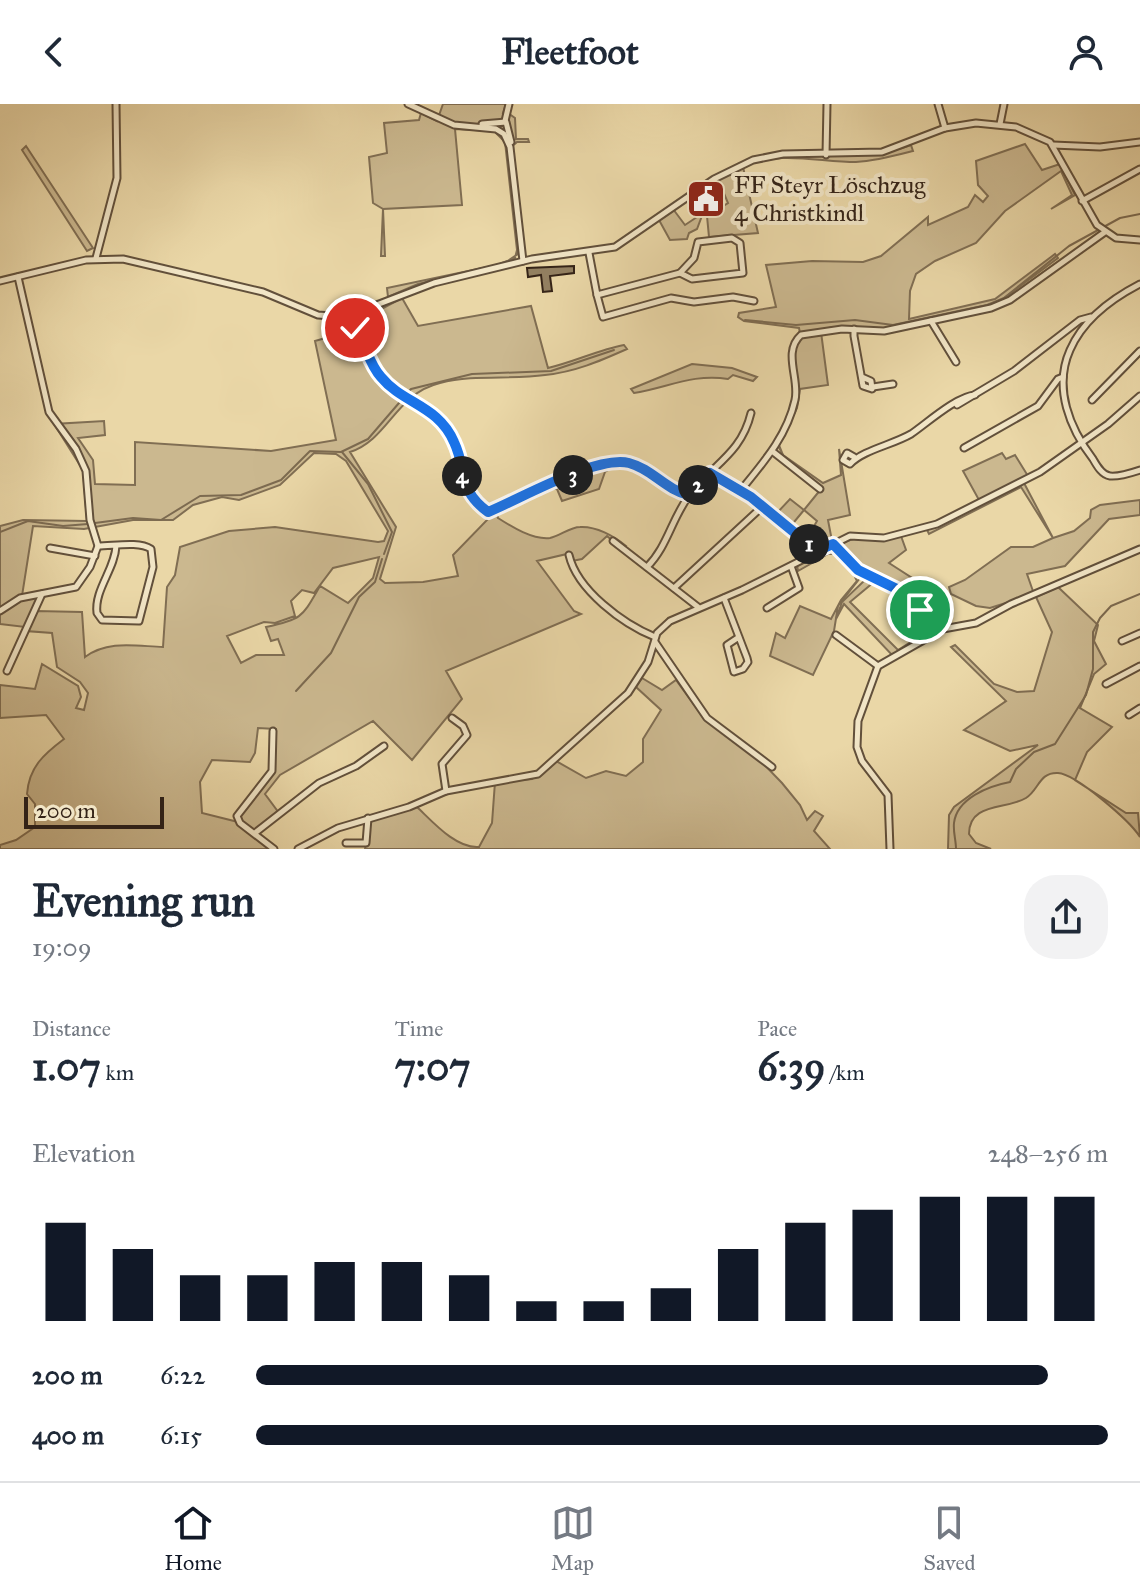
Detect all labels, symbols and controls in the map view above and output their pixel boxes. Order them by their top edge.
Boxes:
icon: back [32,30,76,74]
text: Fleetfoot [501,30,639,74]
icon: person [1064,30,1108,74]
place label: FF Steyr Löschzug 4 Christkindl [734,170,926,228]
public building icon: FF Steyr Löschzug 4 Christkindl [685,178,727,220]
pin [321,294,389,362]
icon: check [333,306,377,350]
pin: 3 [553,455,593,495]
pin: 4 [442,456,482,496]
text: 3 [569,461,577,488]
text: 4 [456,462,468,489]
pin: 2 [678,465,718,505]
text: 2 [693,471,703,498]
pin: 1 [789,524,829,564]
text: 1 [805,530,813,557]
pin [886,576,954,644]
icon: arrive [898,588,942,632]
scale bar [24,793,164,829]
text: 200 m [36,797,96,824]
text: Evening run [32,874,255,928]
button: share [1024,875,1108,959]
text: 19:09 [32,931,92,963]
text: Distance [32,1015,111,1042]
text: Time [395,1015,443,1042]
text: Pace [757,1015,797,1042]
text: 1.07 [32,1042,101,1091]
text: 7:07 [395,1042,471,1091]
text: 6:39 [757,1042,825,1091]
text: km [101,1059,134,1086]
text: /km [825,1059,865,1086]
text: Elevation [32,1137,135,1169]
text: 248–256 m [988,1137,1108,1169]
text: 200 m [32,1359,103,1391]
text: 6:22 [160,1359,205,1391]
text: 400 m [32,1419,104,1451]
text: 6:15 [160,1419,202,1451]
tab: Home [164,1501,222,1576]
tab: Map [551,1501,595,1576]
tab: Saved [923,1501,976,1576]

